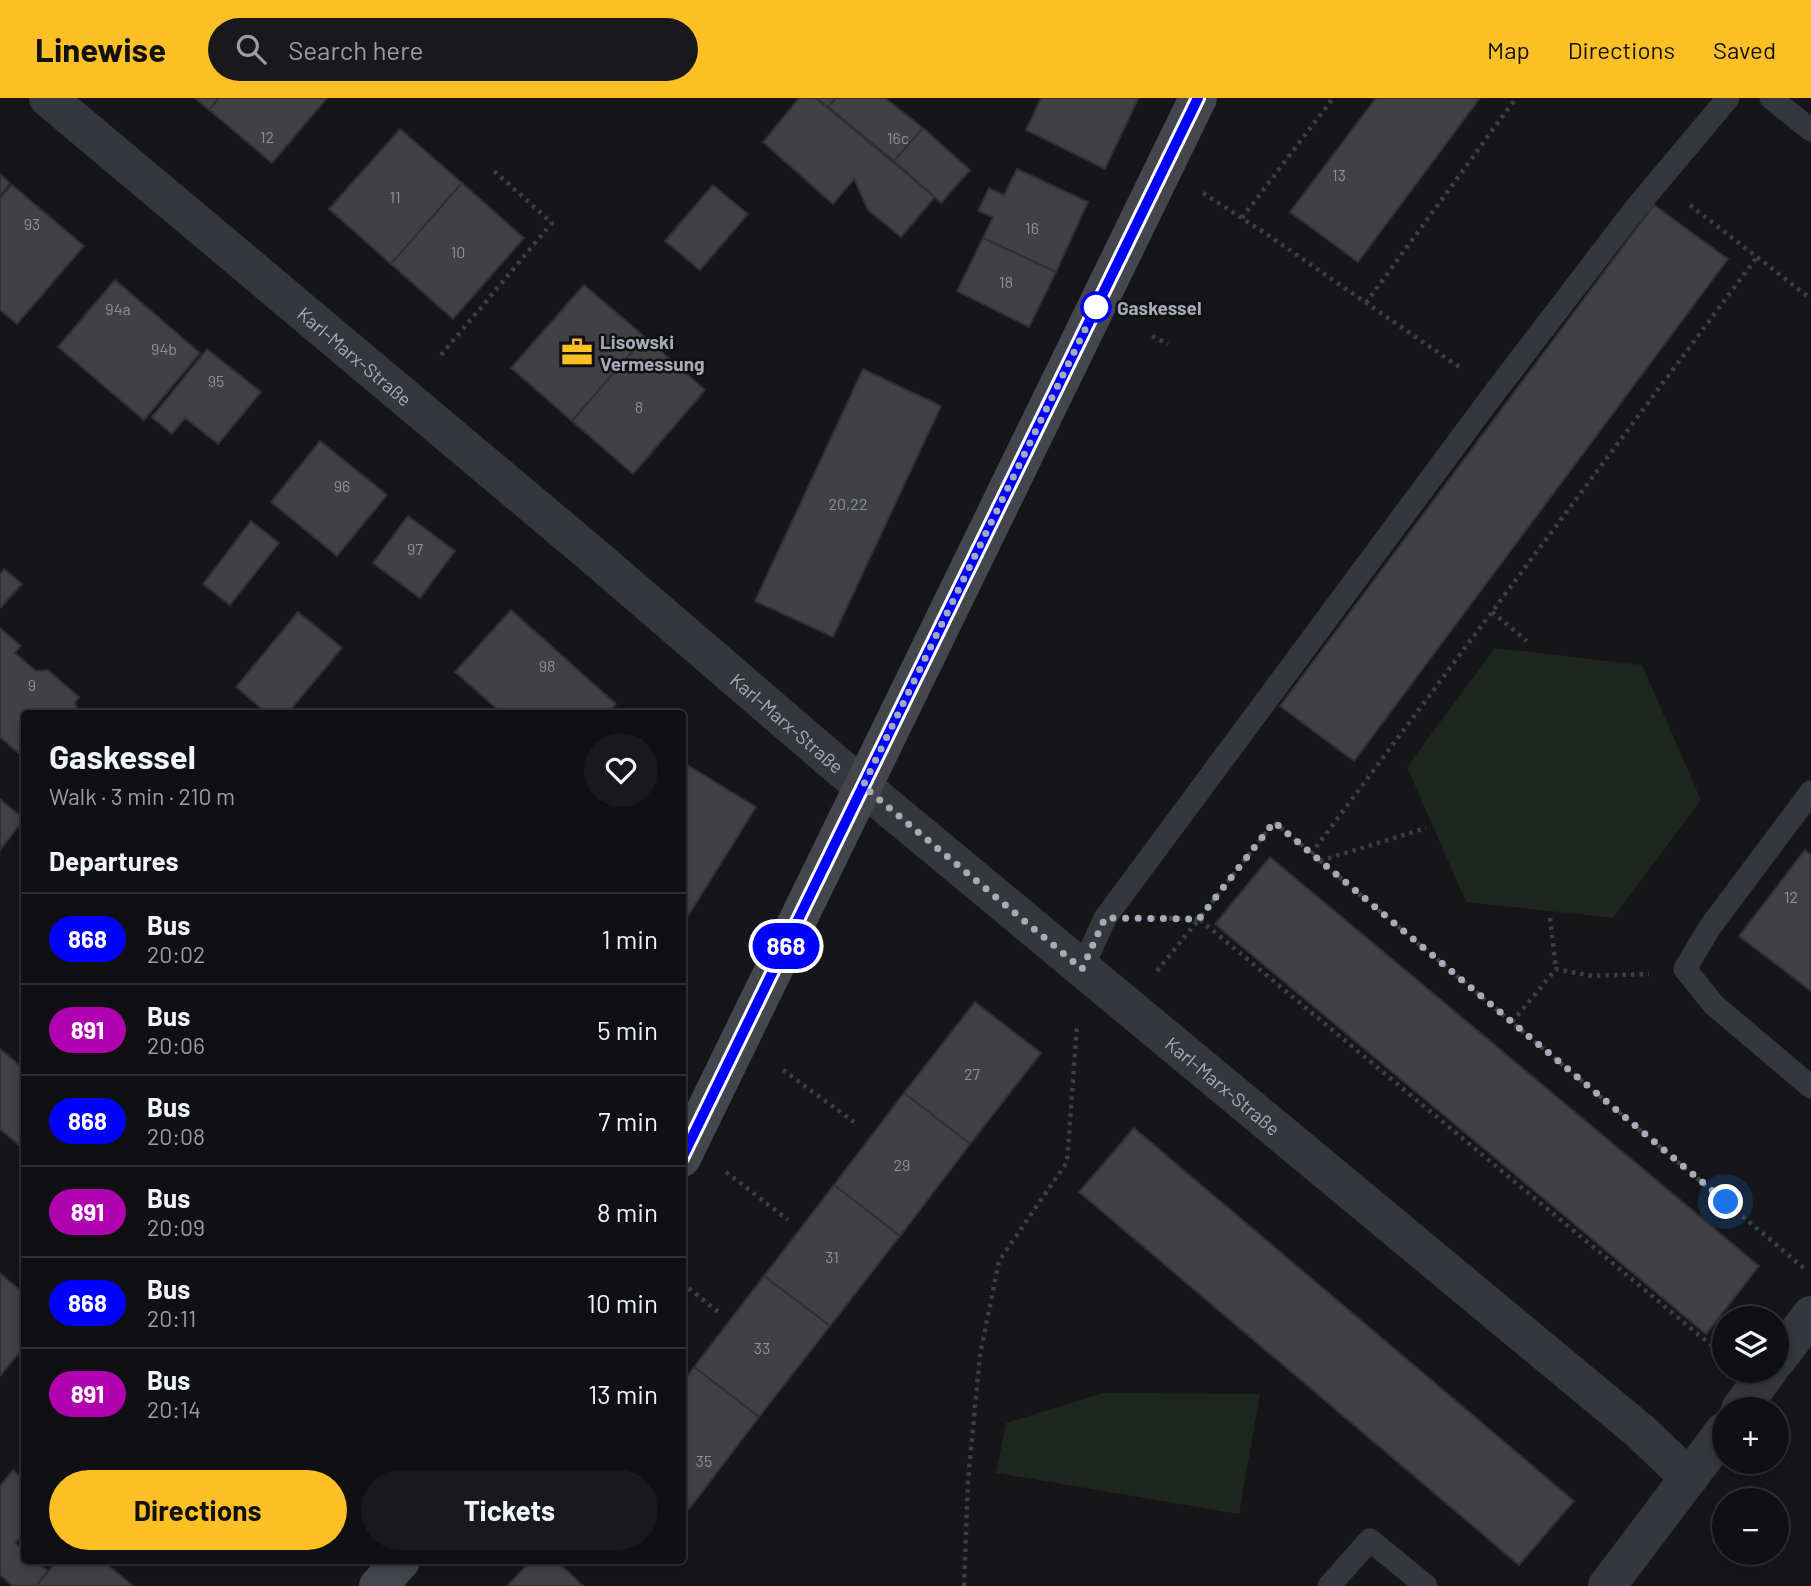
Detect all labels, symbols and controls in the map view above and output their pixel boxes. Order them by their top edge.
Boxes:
search box [208,18,698,81]
text: Linewise [35,29,166,69]
icon: search [232,30,270,68]
text: Search here [288,34,423,65]
text: Map [1487,35,1530,64]
text: Directions [1568,35,1675,64]
text: Saved [1713,35,1776,64]
house number: 12 [260,127,274,146]
house number: 16c [887,128,909,147]
house number: 13 [1332,165,1346,184]
house number: 11 [389,187,401,206]
house number: 93 [24,214,40,233]
house number: 16 [1025,218,1039,237]
house number: 10 [451,242,465,261]
house number: 18 [999,272,1013,291]
marker: Gaskessel [1081,292,1111,322]
place label: Gaskessel [1117,296,1202,319]
house number: 94a [105,299,131,318]
street label: Karl-Marx-Straße [293,301,417,410]
place label: Lisowski Vermessung [600,330,705,375]
office icon: Lisowski Vermessung [560,335,594,369]
house number: 94b [151,339,177,358]
house number: 95 [208,371,224,390]
house number: 8 [635,397,643,416]
house number: 96 [334,476,350,495]
house number: 20,22 [829,494,868,513]
house number: 97 [407,539,423,558]
house number: 98 [539,656,555,675]
street label: Karl-Marx-Straße [726,668,849,778]
house number: 9 [28,675,36,694]
button: heart [584,733,658,807]
text: Gaskessel [49,736,196,776]
text: Walk · 3 min · 210 m [49,782,235,810]
text: Departures [49,845,179,876]
house number: 12 [1784,887,1798,906]
text: Bus [147,909,190,940]
text: 1 min [602,923,658,954]
line badge: 868 [746,923,826,969]
text: 868 [68,924,107,953]
text: 868 [767,931,805,960]
text: 20:02 [147,940,205,968]
text: Bus [147,1000,190,1031]
text: 5 min [597,1014,658,1045]
text: 891 [71,1015,104,1044]
text: 20:06 [147,1031,205,1059]
street label: Karl-Marx-Straße [1161,1031,1285,1140]
house number: 27 [964,1064,980,1083]
text: Bus [147,1091,190,1122]
text: 7 min [598,1105,658,1136]
text: 868 [68,1106,107,1135]
text: 20:08 [147,1122,205,1150]
house number: 29 [894,1155,910,1174]
text: Bus [147,1182,190,1213]
your location [1708,1184,1743,1219]
text: 8 min [597,1196,658,1227]
text: 891 [71,1197,104,1226]
text: 20:09 [147,1213,205,1241]
house number: 31 [825,1247,839,1266]
text: Bus [147,1273,190,1304]
text: 10 min [587,1287,658,1318]
text: 868 [68,1288,107,1317]
text: 20:11 [147,1304,196,1332]
map controls [1712,1306,1789,1565]
button: layers [1712,1306,1789,1383]
house number: 33 [754,1338,770,1357]
text: Bus [147,1364,190,1395]
text: 13 min [588,1378,658,1409]
text: 891 [71,1379,104,1408]
text: 20:14 [147,1395,201,1423]
button: + [1712,1397,1789,1474]
house number: 35 [696,1451,712,1470]
button: Directions [49,1470,347,1550]
button: Tickets [361,1470,658,1550]
button: − [1712,1488,1789,1565]

